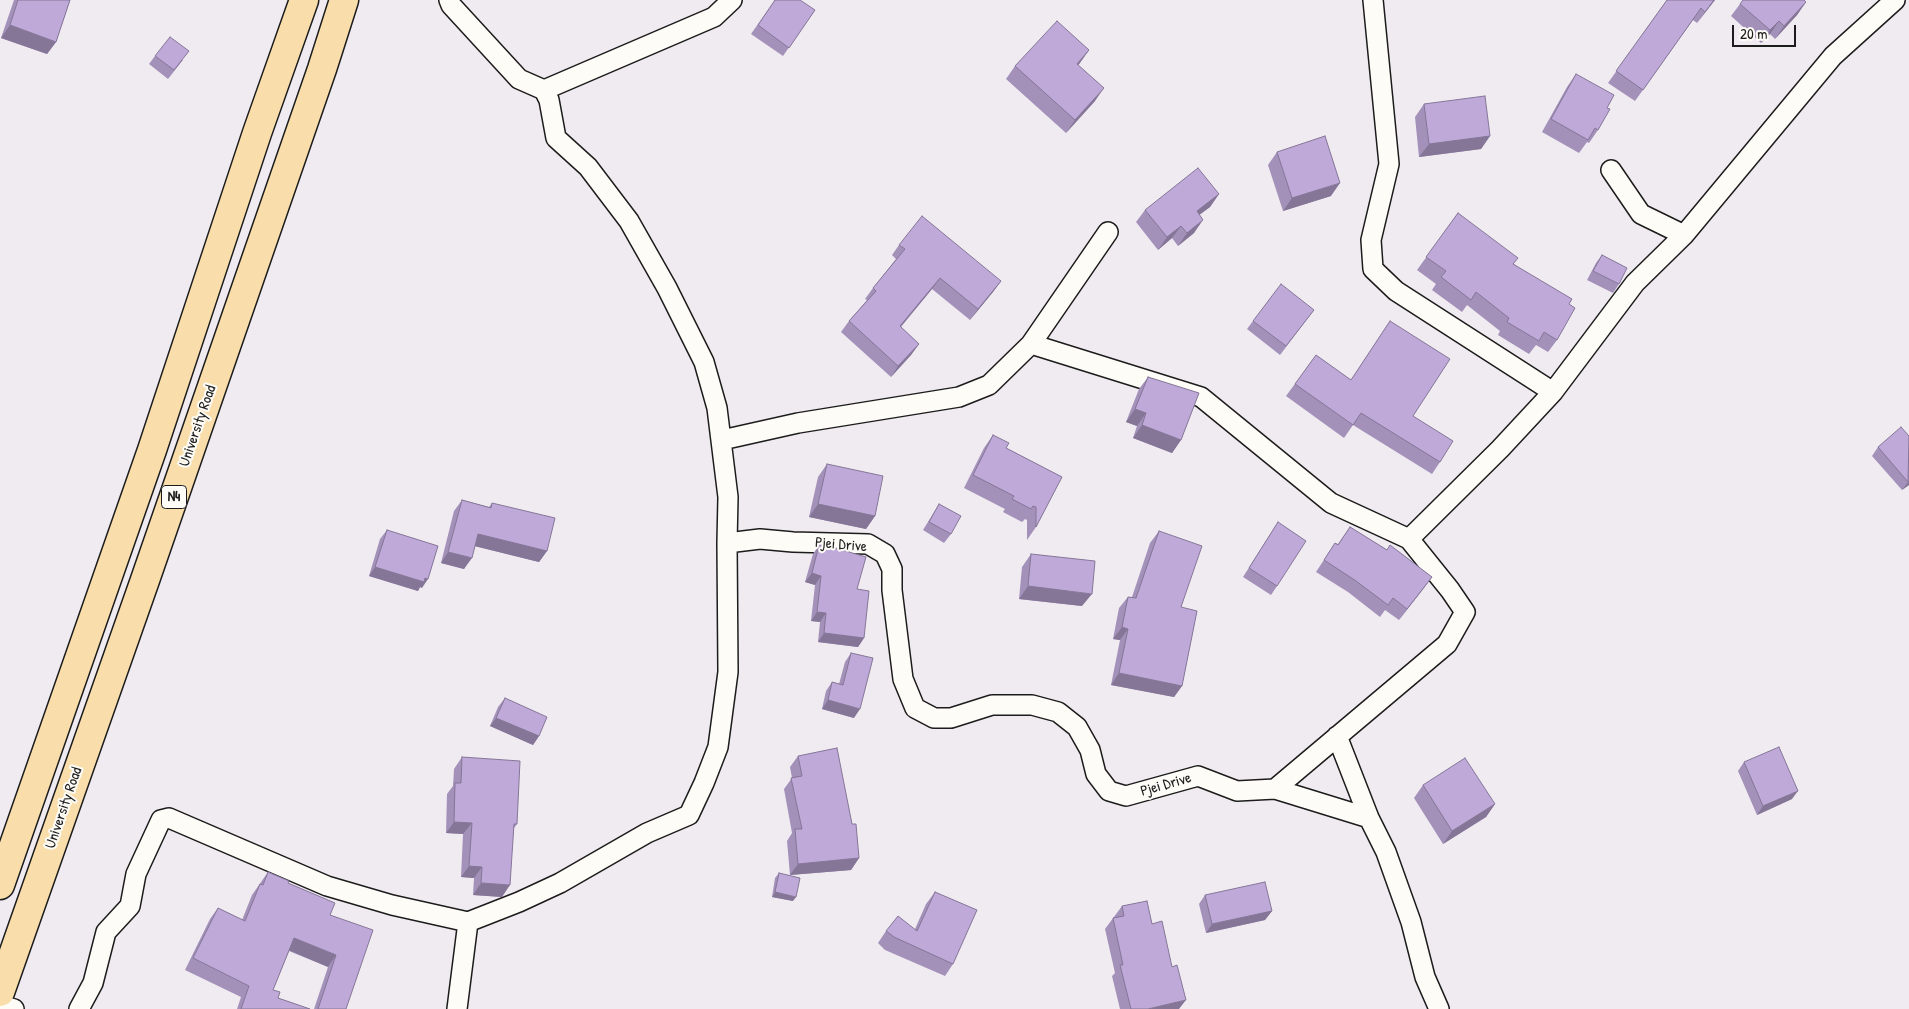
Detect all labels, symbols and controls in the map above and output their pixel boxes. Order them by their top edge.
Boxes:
scale bar [1734,15,1798,47]
text: 20 m [1740,23,1767,44]
street label: University Road [176,383,220,469]
road number: N4 [162,486,186,508]
street label: Pjei Drive [814,534,868,556]
street label: University Road [42,765,86,851]
street label: Pjei Drive [1139,769,1193,801]

